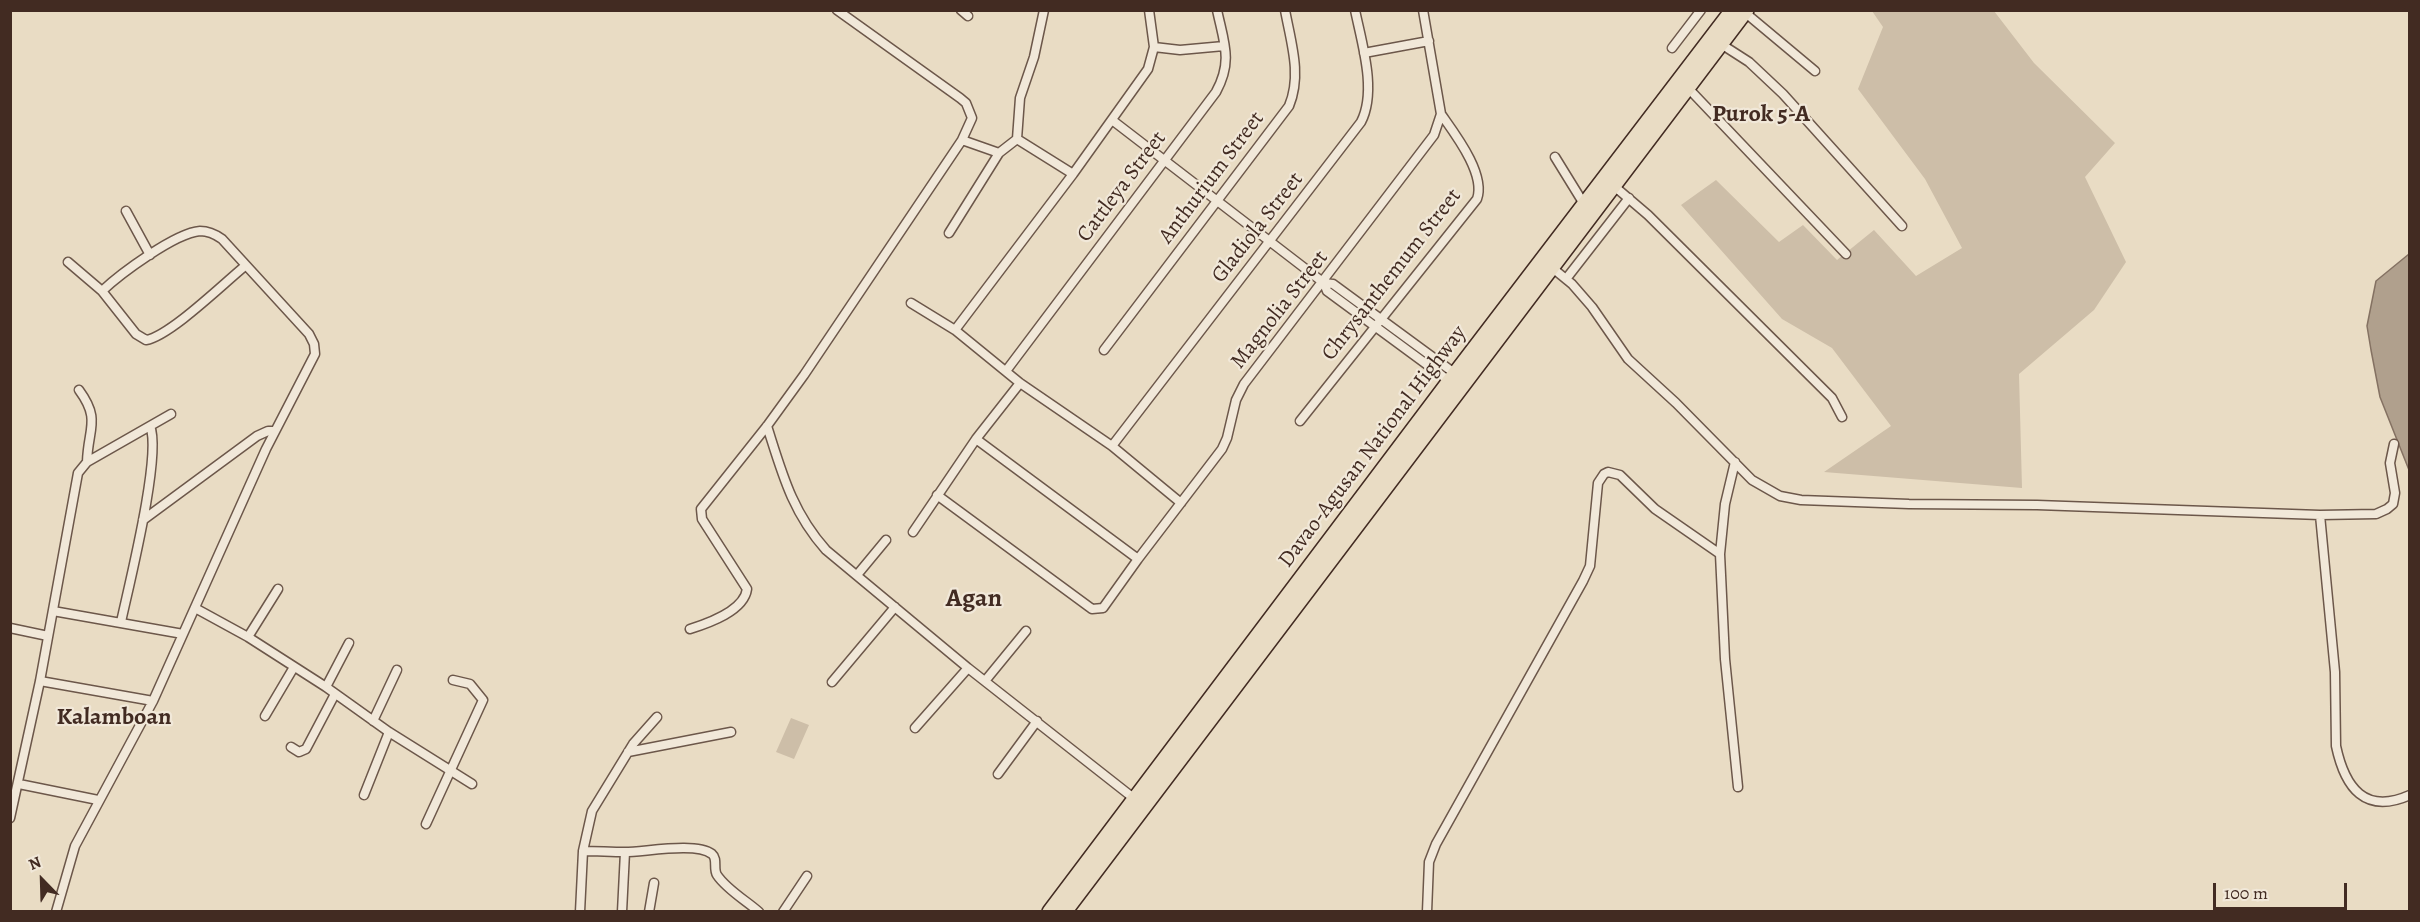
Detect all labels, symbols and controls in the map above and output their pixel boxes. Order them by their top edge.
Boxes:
district label: Purok 5-A [1712,101,1810,129]
street label: Anthurium Street [1154,107,1270,249]
street label: Cattleya Street [1072,126,1172,248]
street label: Gladiola Street [1207,167,1309,289]
street label: Chrysanthemum Street [1317,184,1467,366]
street label: Magnolia Street [1226,246,1334,374]
street label: Davao-Agusan National Highway [1273,321,1473,573]
district label: Agan [946,584,1002,616]
district label: Kalamboan [57,704,171,732]
north arrow [12,850,72,910]
text: N [25,851,45,876]
scale bar [2216,871,2350,909]
text: 100 m [2224,881,2268,905]

